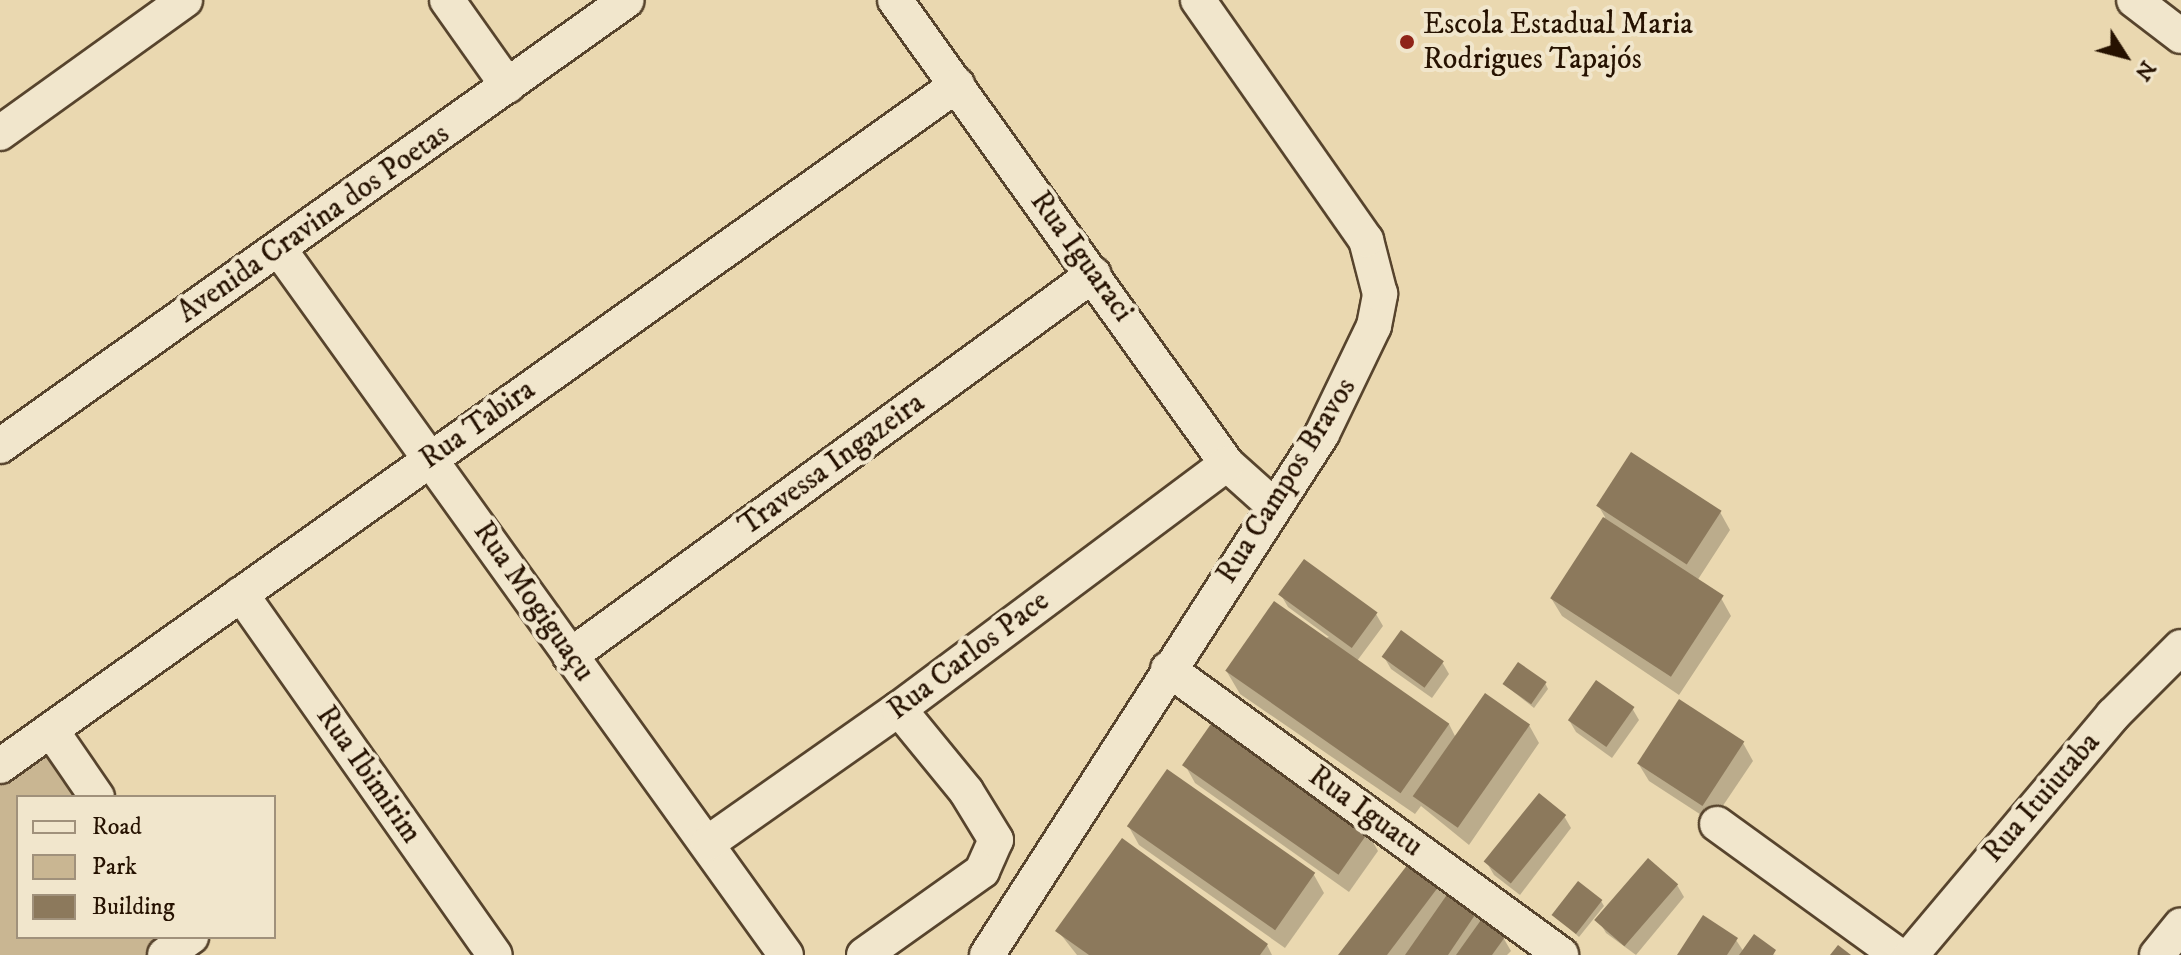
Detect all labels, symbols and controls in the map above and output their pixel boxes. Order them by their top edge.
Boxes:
place label: Escola Estadual Maria Rodrigues Tapajós [1423,7,1693,78]
north arrow [2085,16,2165,96]
marker: Escola Estadual Maria Rodrigues Tapajós [1398,33,1416,51]
text: N [2129,55,2161,86]
street label: Avenida Cravina dos Poetas [171,117,457,331]
street label: Rua Iguaraci [1022,185,1140,329]
street label: Rua Tabira [414,372,542,478]
street label: Rua Campos Bravos [1209,372,1365,590]
street label: Travessa Ingazeira [732,386,932,544]
street label: Rua Mogiguaçu [465,515,601,689]
street label: Rua Carlos Pace [881,584,1057,728]
street label: Rua Ibimirim [308,699,428,851]
street label: Rua Ituiutaba [1976,725,2108,871]
street label: Rua Iguatu [1301,759,1429,865]
legend [16,795,276,939]
text: Road [92,812,142,842]
text: Park [92,852,137,882]
text: Building [92,892,175,922]

